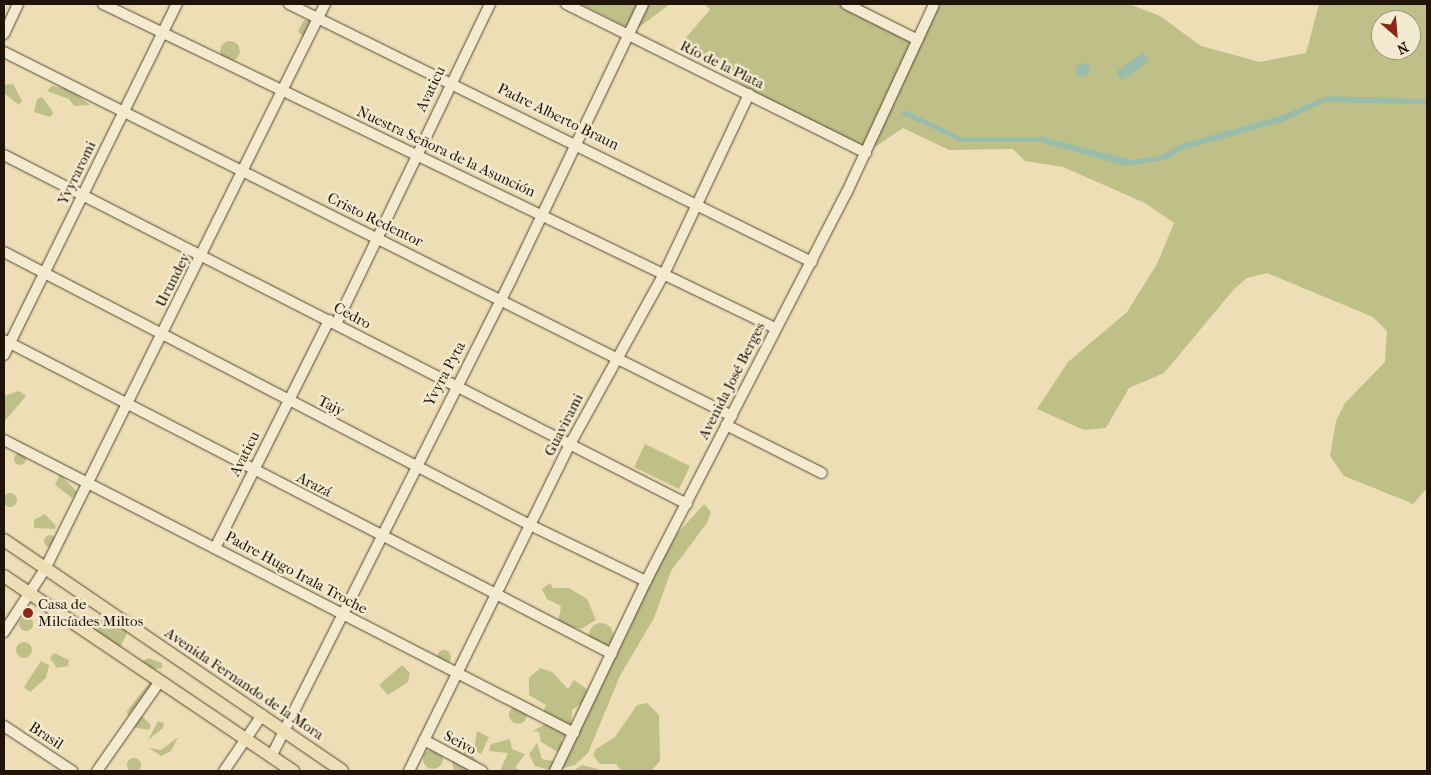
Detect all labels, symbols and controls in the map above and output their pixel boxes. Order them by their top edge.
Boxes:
north arrow [1371,10,1421,60]
street label: Río de la Plata [677,37,767,93]
text: N [1394,38,1411,58]
street label: Avaticu [412,63,450,115]
street label: Padre Alberto Braun [494,80,622,154]
street label: Nuestra Señora de la Asunción [354,103,538,201]
street label: Yvyraromi [54,138,100,208]
street label: Cristo Redentor [324,189,426,251]
street label: Urundey [152,250,194,310]
street label: Cedro [330,299,374,333]
street label: Avenida José Berges [695,319,769,443]
street label: Yvyra Pyta [421,339,469,409]
street label: Guavirami [541,391,587,459]
street label: Tajy [315,392,347,420]
street label: Avaticu [226,428,264,480]
street label: Arazá [294,469,334,501]
street label: Padre Hugo Irala Troche [222,528,370,618]
place label: Casa de Milcíades Miltos [38,595,143,630]
marker: Casa de Milcíades Miltos [22,607,34,619]
street label: Avenida Fernando de la Mora [161,624,327,744]
street label: Brasil [26,718,66,754]
street label: Seivo [441,727,479,759]

